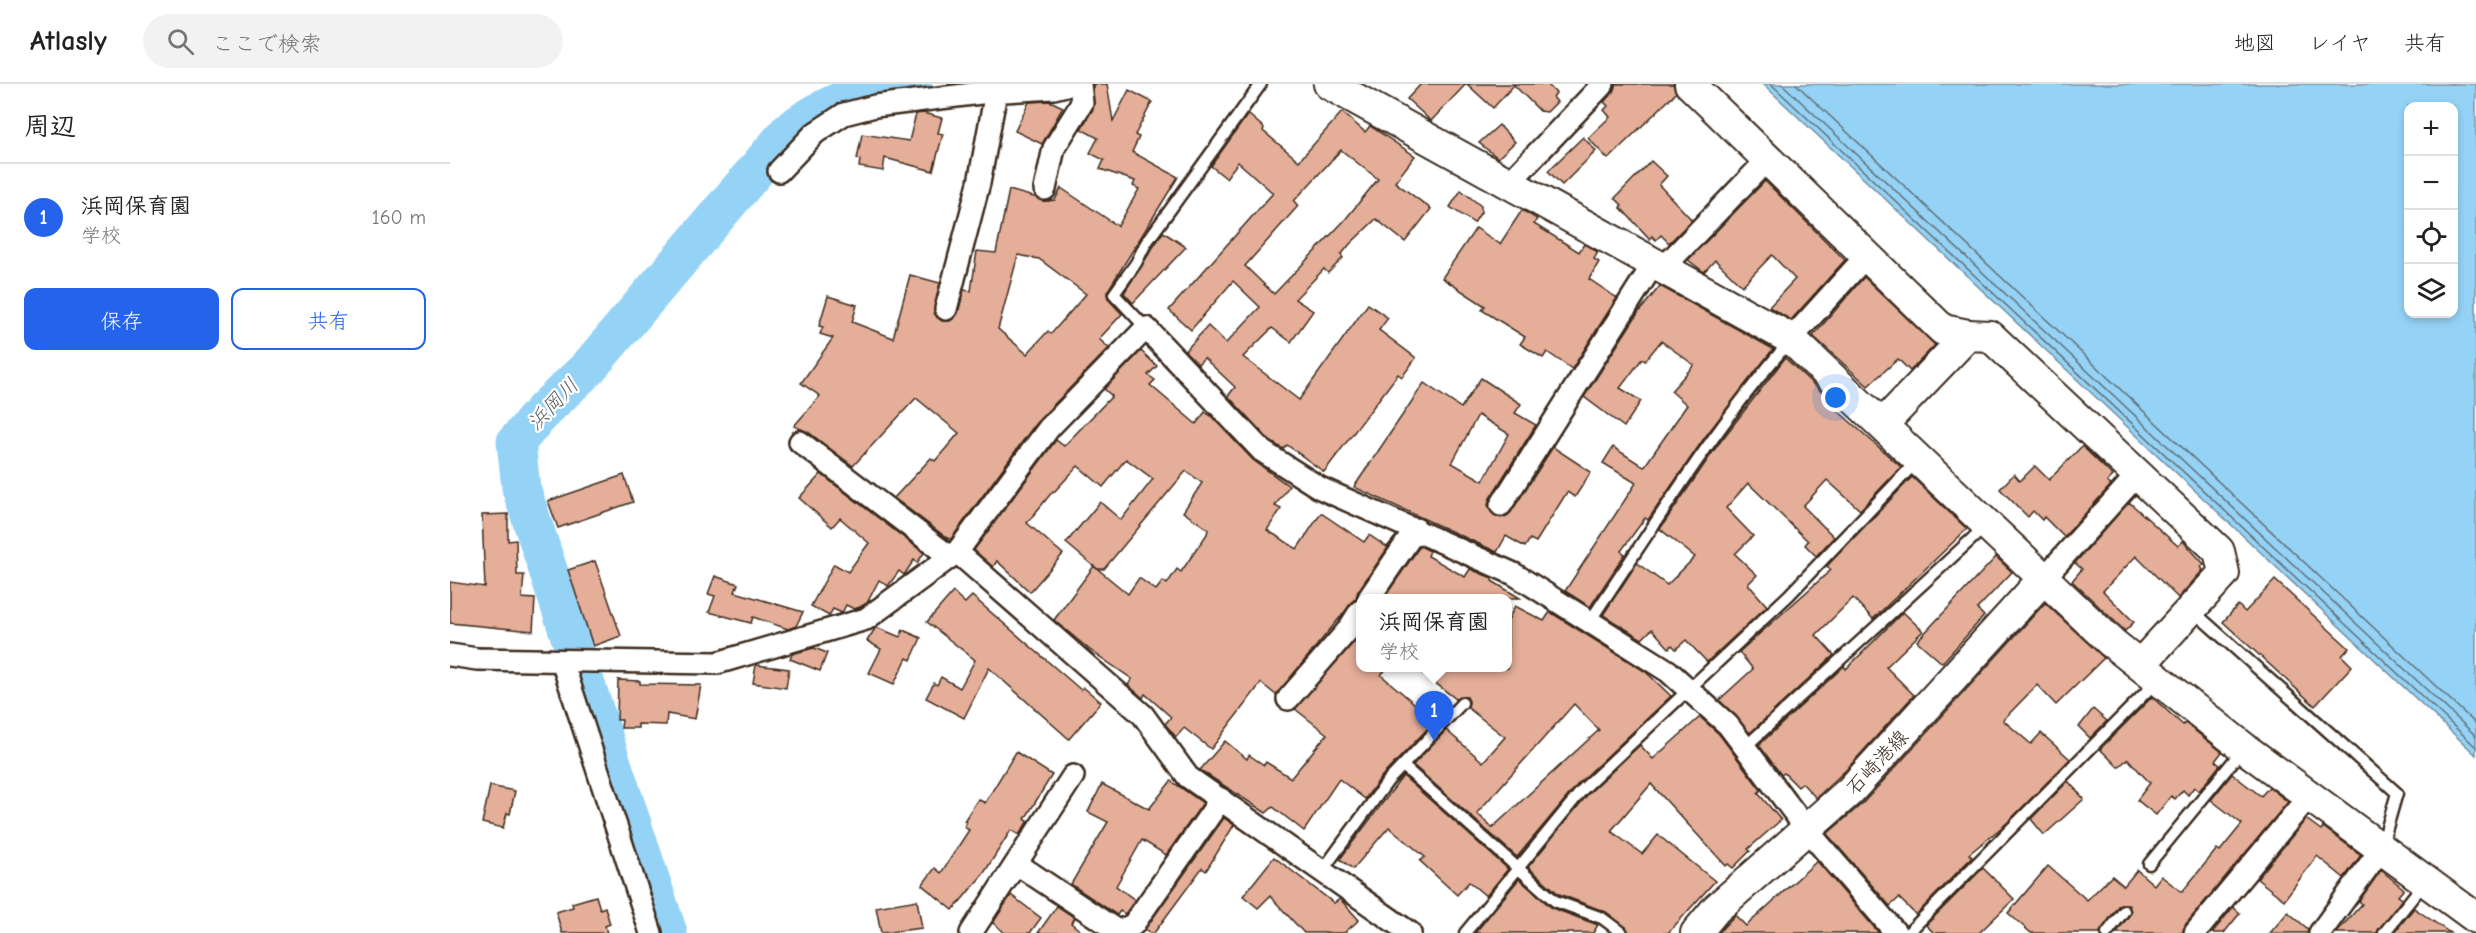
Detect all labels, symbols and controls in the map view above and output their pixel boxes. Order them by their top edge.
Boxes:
search box [143,14,563,68]
text: Atlasly [30,25,107,57]
icon: search [164,25,197,58]
text: ここで検索 [212,31,322,57]
text: 地図 [2234,31,2276,55]
text: レイヤ [2309,31,2371,55]
text: 共有 [2404,31,2446,55]
map controls [2404,102,2458,318]
button: + [2404,102,2458,156]
text: 周辺 [24,112,76,142]
button: − [2404,156,2458,210]
text: 浜岡保育園 [81,193,191,219]
text: 1 [40,206,47,229]
text: 160 m [372,206,426,229]
button: locate [2404,210,2458,264]
text: 学校 [81,224,121,247]
button: layers [2404,264,2458,318]
button: 保存 [24,288,219,350]
button: 共有 [231,288,426,350]
water label: 浜岡川 [522,373,584,435]
your location [1821,383,1850,412]
popup [1356,594,1512,672]
text: 浜岡保育園 [1379,609,1489,635]
text: 学校 [1379,640,1419,663]
pin: 1 [1414,692,1454,741]
street label: 石崎港線 [1842,725,1913,799]

